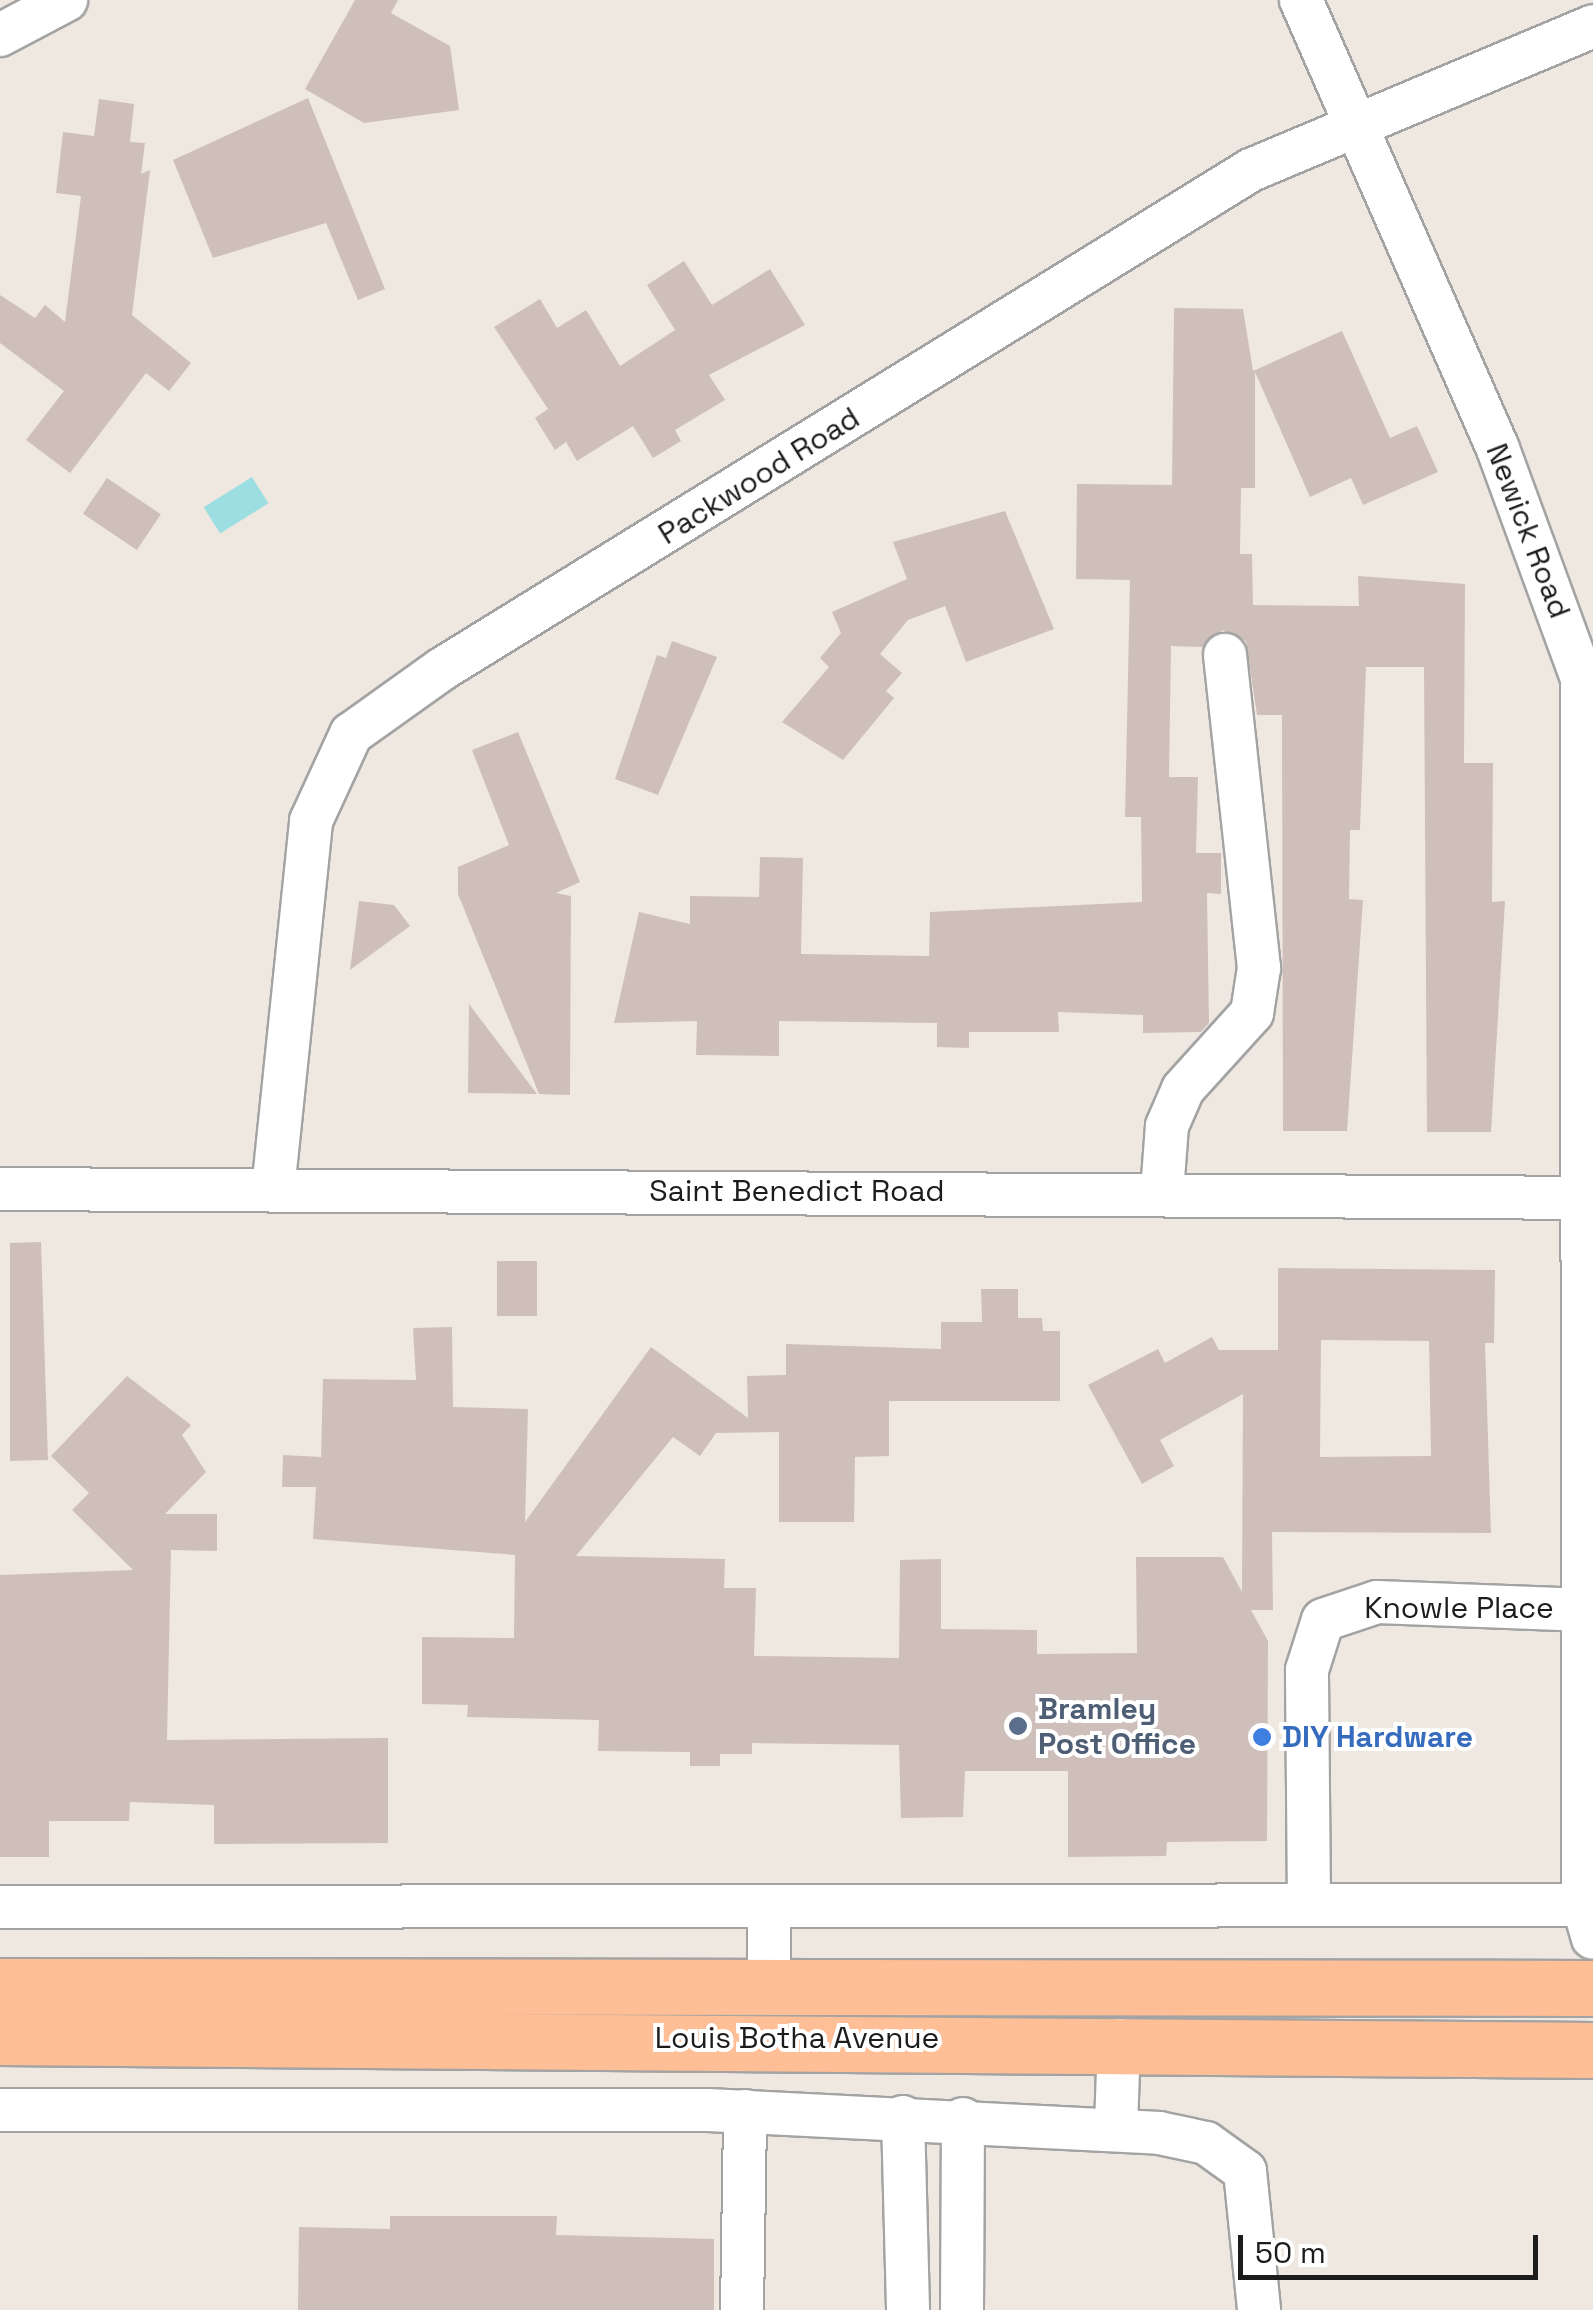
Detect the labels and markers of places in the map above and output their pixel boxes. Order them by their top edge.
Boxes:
place label: Bramley Post Office [1038,1691,1196,1762]
marker: Bramley Post Office [1007,1715,1029,1737]
place label: DIY Hardware [1282,1719,1473,1755]
marker: DIY Hardware [1251,1726,1273,1748]

